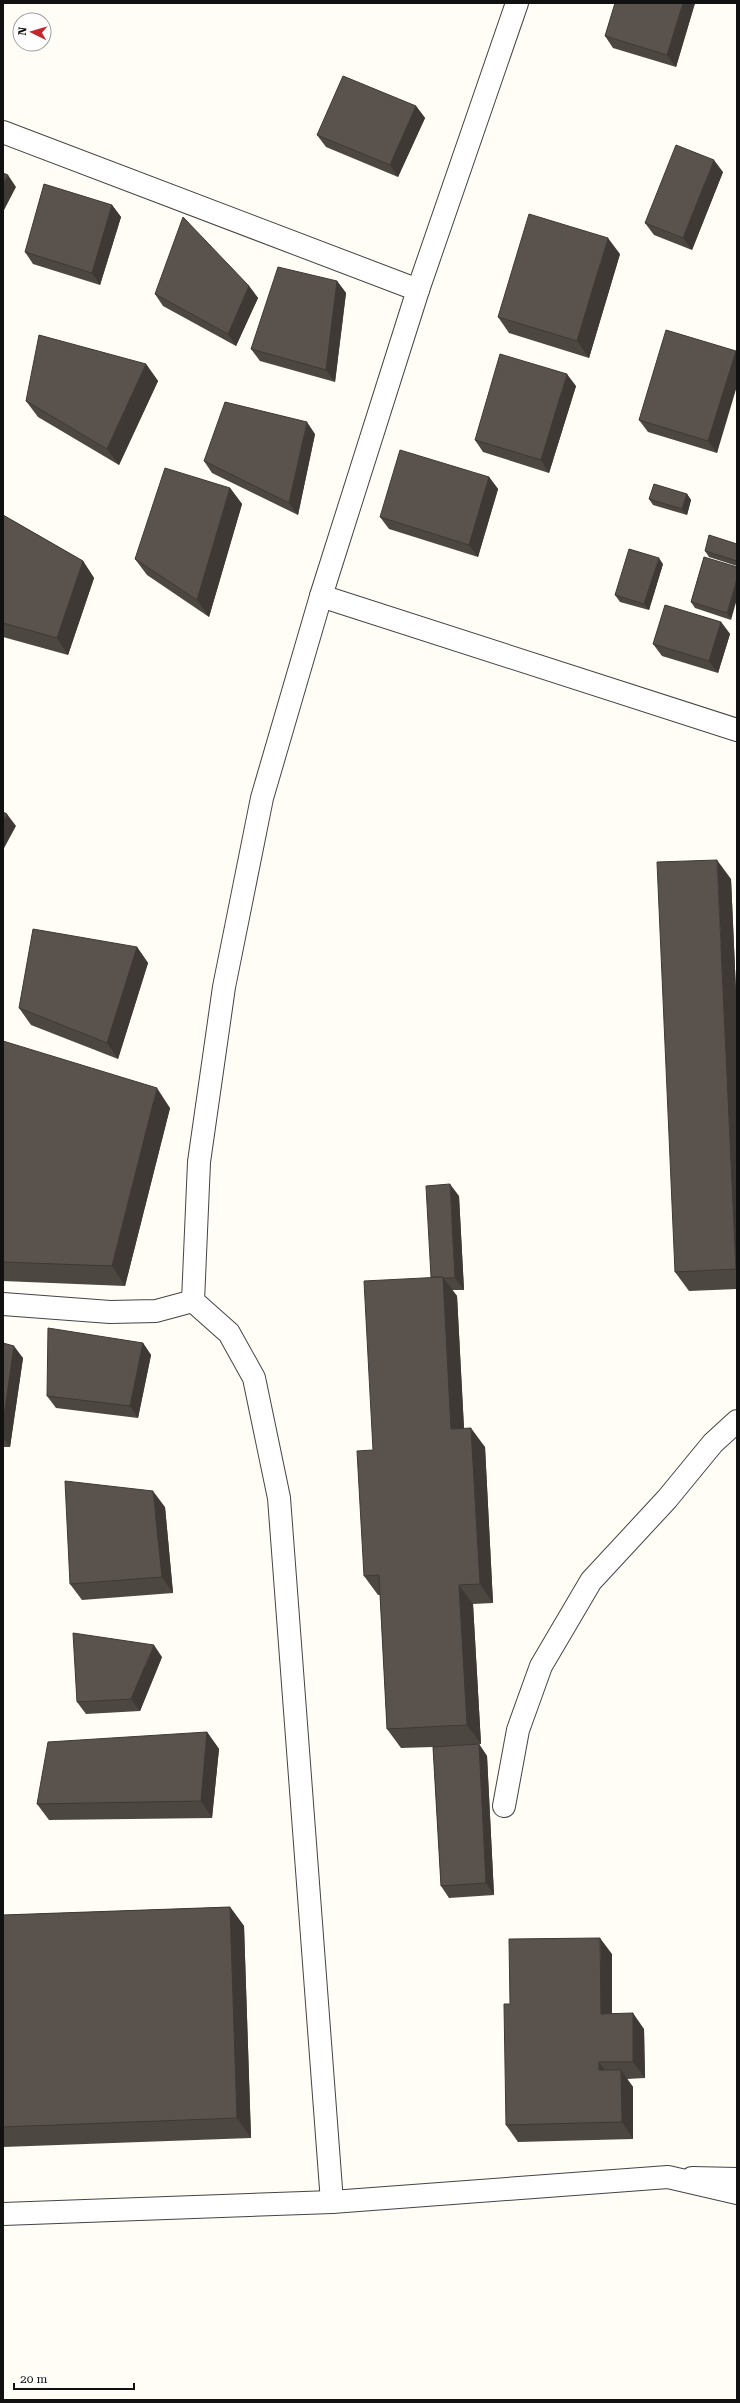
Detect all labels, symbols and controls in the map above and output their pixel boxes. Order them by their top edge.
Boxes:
north arrow [12,12,52,52]
text: N [16,26,29,36]
scale bar [14,2365,134,2391]
text: 20 m [20,2372,47,2386]

